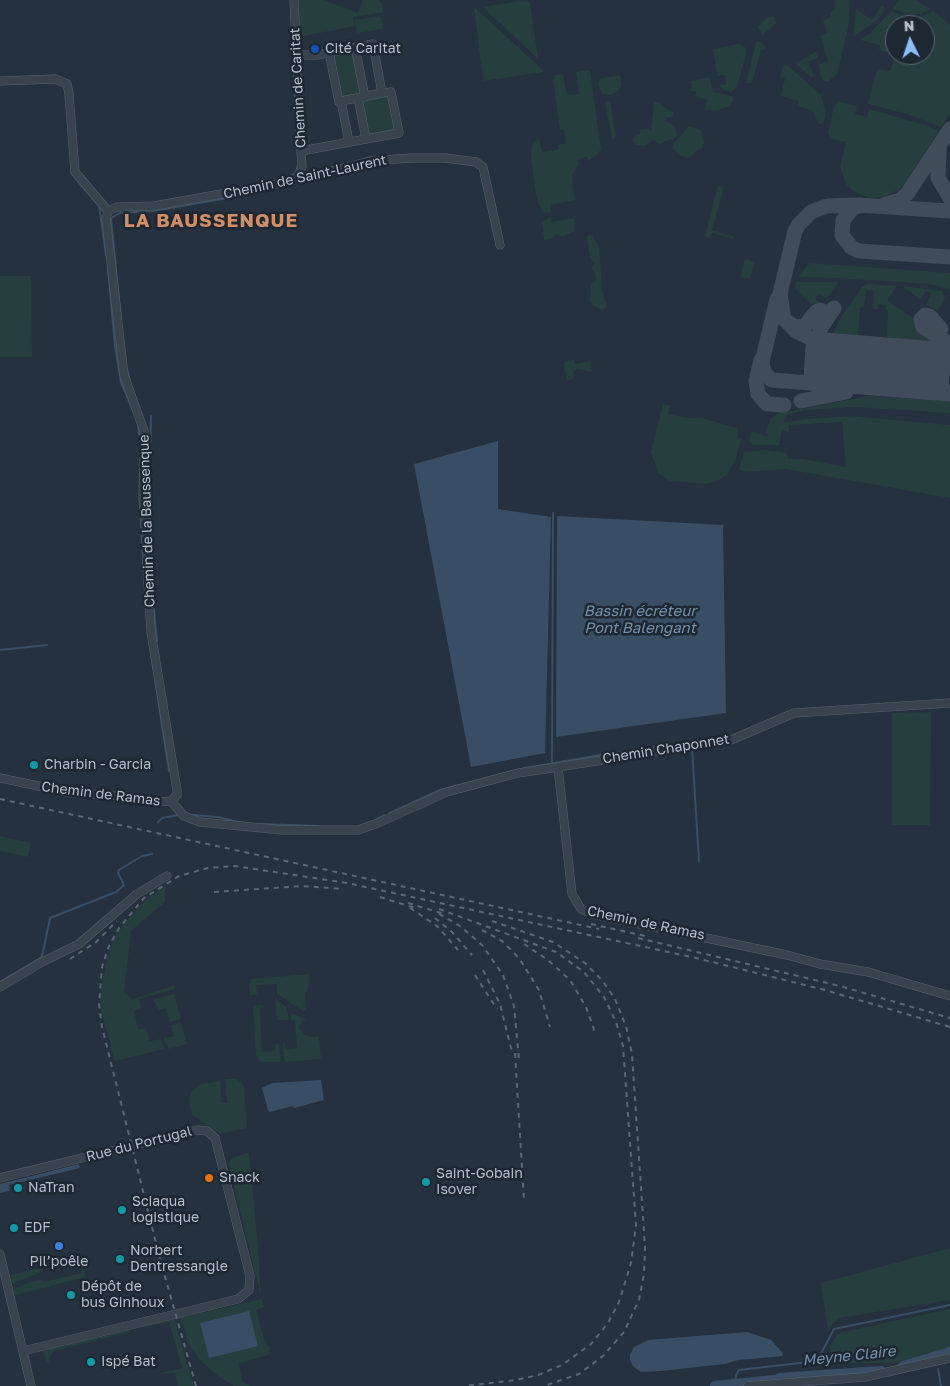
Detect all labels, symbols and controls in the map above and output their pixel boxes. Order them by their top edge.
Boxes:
north arrow [885,15,935,65]
text: N [903,17,915,34]
street label: Chemin de Caritat [286,27,310,149]
place label: Cité Caritat [325,41,401,57]
marker: Cité Caritat [309,43,321,55]
street label: Chemin de Saint-Laurent [222,151,388,203]
district label: LA BAUSSENQUE [122,210,300,232]
street label: Chemin de la Baussenque [136,434,158,608]
water label: Bassin écréteur Pont Balengant [584,602,696,637]
street label: Chemin Chaponnet [601,731,731,767]
place label: Charbin - Garcia [44,757,151,773]
marker: Charbin - Garcia [28,759,40,771]
street label: Chemin de Ramas [41,778,161,810]
street label: Chemin de Ramas [586,902,706,944]
street label: Rue du Portugal [84,1123,194,1165]
place label: Saint-Gobain Isover [436,1166,523,1198]
place label: Snack [219,1170,260,1186]
marker: Snack [203,1172,215,1184]
marker: Saint-Gobain Isover [420,1176,432,1188]
place label: NaTran [28,1180,75,1196]
marker: NaTran [12,1182,24,1194]
place label: Sciaqua logistique [132,1194,199,1226]
marker: Sciaqua logistique [116,1204,128,1216]
place label: EDF [24,1220,51,1236]
marker: EDF [8,1222,20,1234]
marker: Pil’poêle [53,1240,65,1252]
place label: Norbert Dentressangle [130,1243,228,1276]
marker: Norbert Dentressangle [114,1253,126,1265]
place label: Pil’poêle [30,1254,88,1270]
place label: Dépôt de bus Ginhoux [81,1279,164,1311]
marker: Dépôt de bus Ginhoux [65,1289,77,1301]
water label: Meyne Claire [802,1342,896,1370]
place label: Ispé Bat [101,1354,156,1370]
marker: Ispé Bat [85,1356,97,1368]

